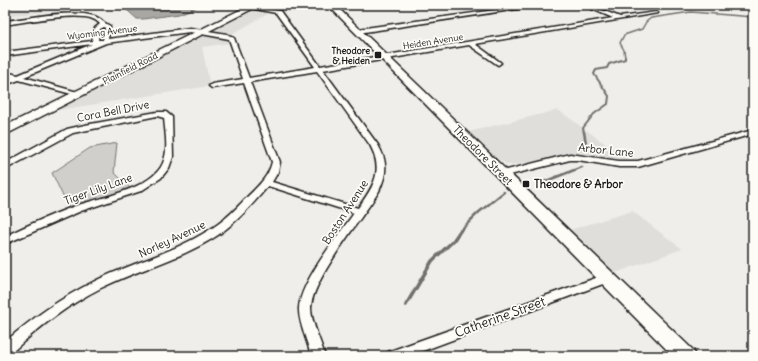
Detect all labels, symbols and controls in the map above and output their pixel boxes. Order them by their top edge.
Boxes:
street label: Wyoming Avenue [66,22,138,42]
street label: Heiden Avenue [402,31,464,51]
place label: Theodore & Heiden [332,45,371,66]
street label: Plainfield Road [101,49,159,87]
marker: Theodore & Heiden [373,50,383,60]
street label: Cora Bell Drive [76,97,150,125]
street label: Theodore Street [450,122,516,188]
street label: Arbor Lane [578,140,634,160]
street label: Tiger Lily Lane [62,170,134,208]
street label: Boston Avenue [319,177,371,247]
place label: Theodore & Arbor [534,177,623,191]
marker: Theodore & Arbor [521,179,531,189]
street label: Norley Avenue [136,217,208,261]
street label: Catherine Street [452,293,548,341]

